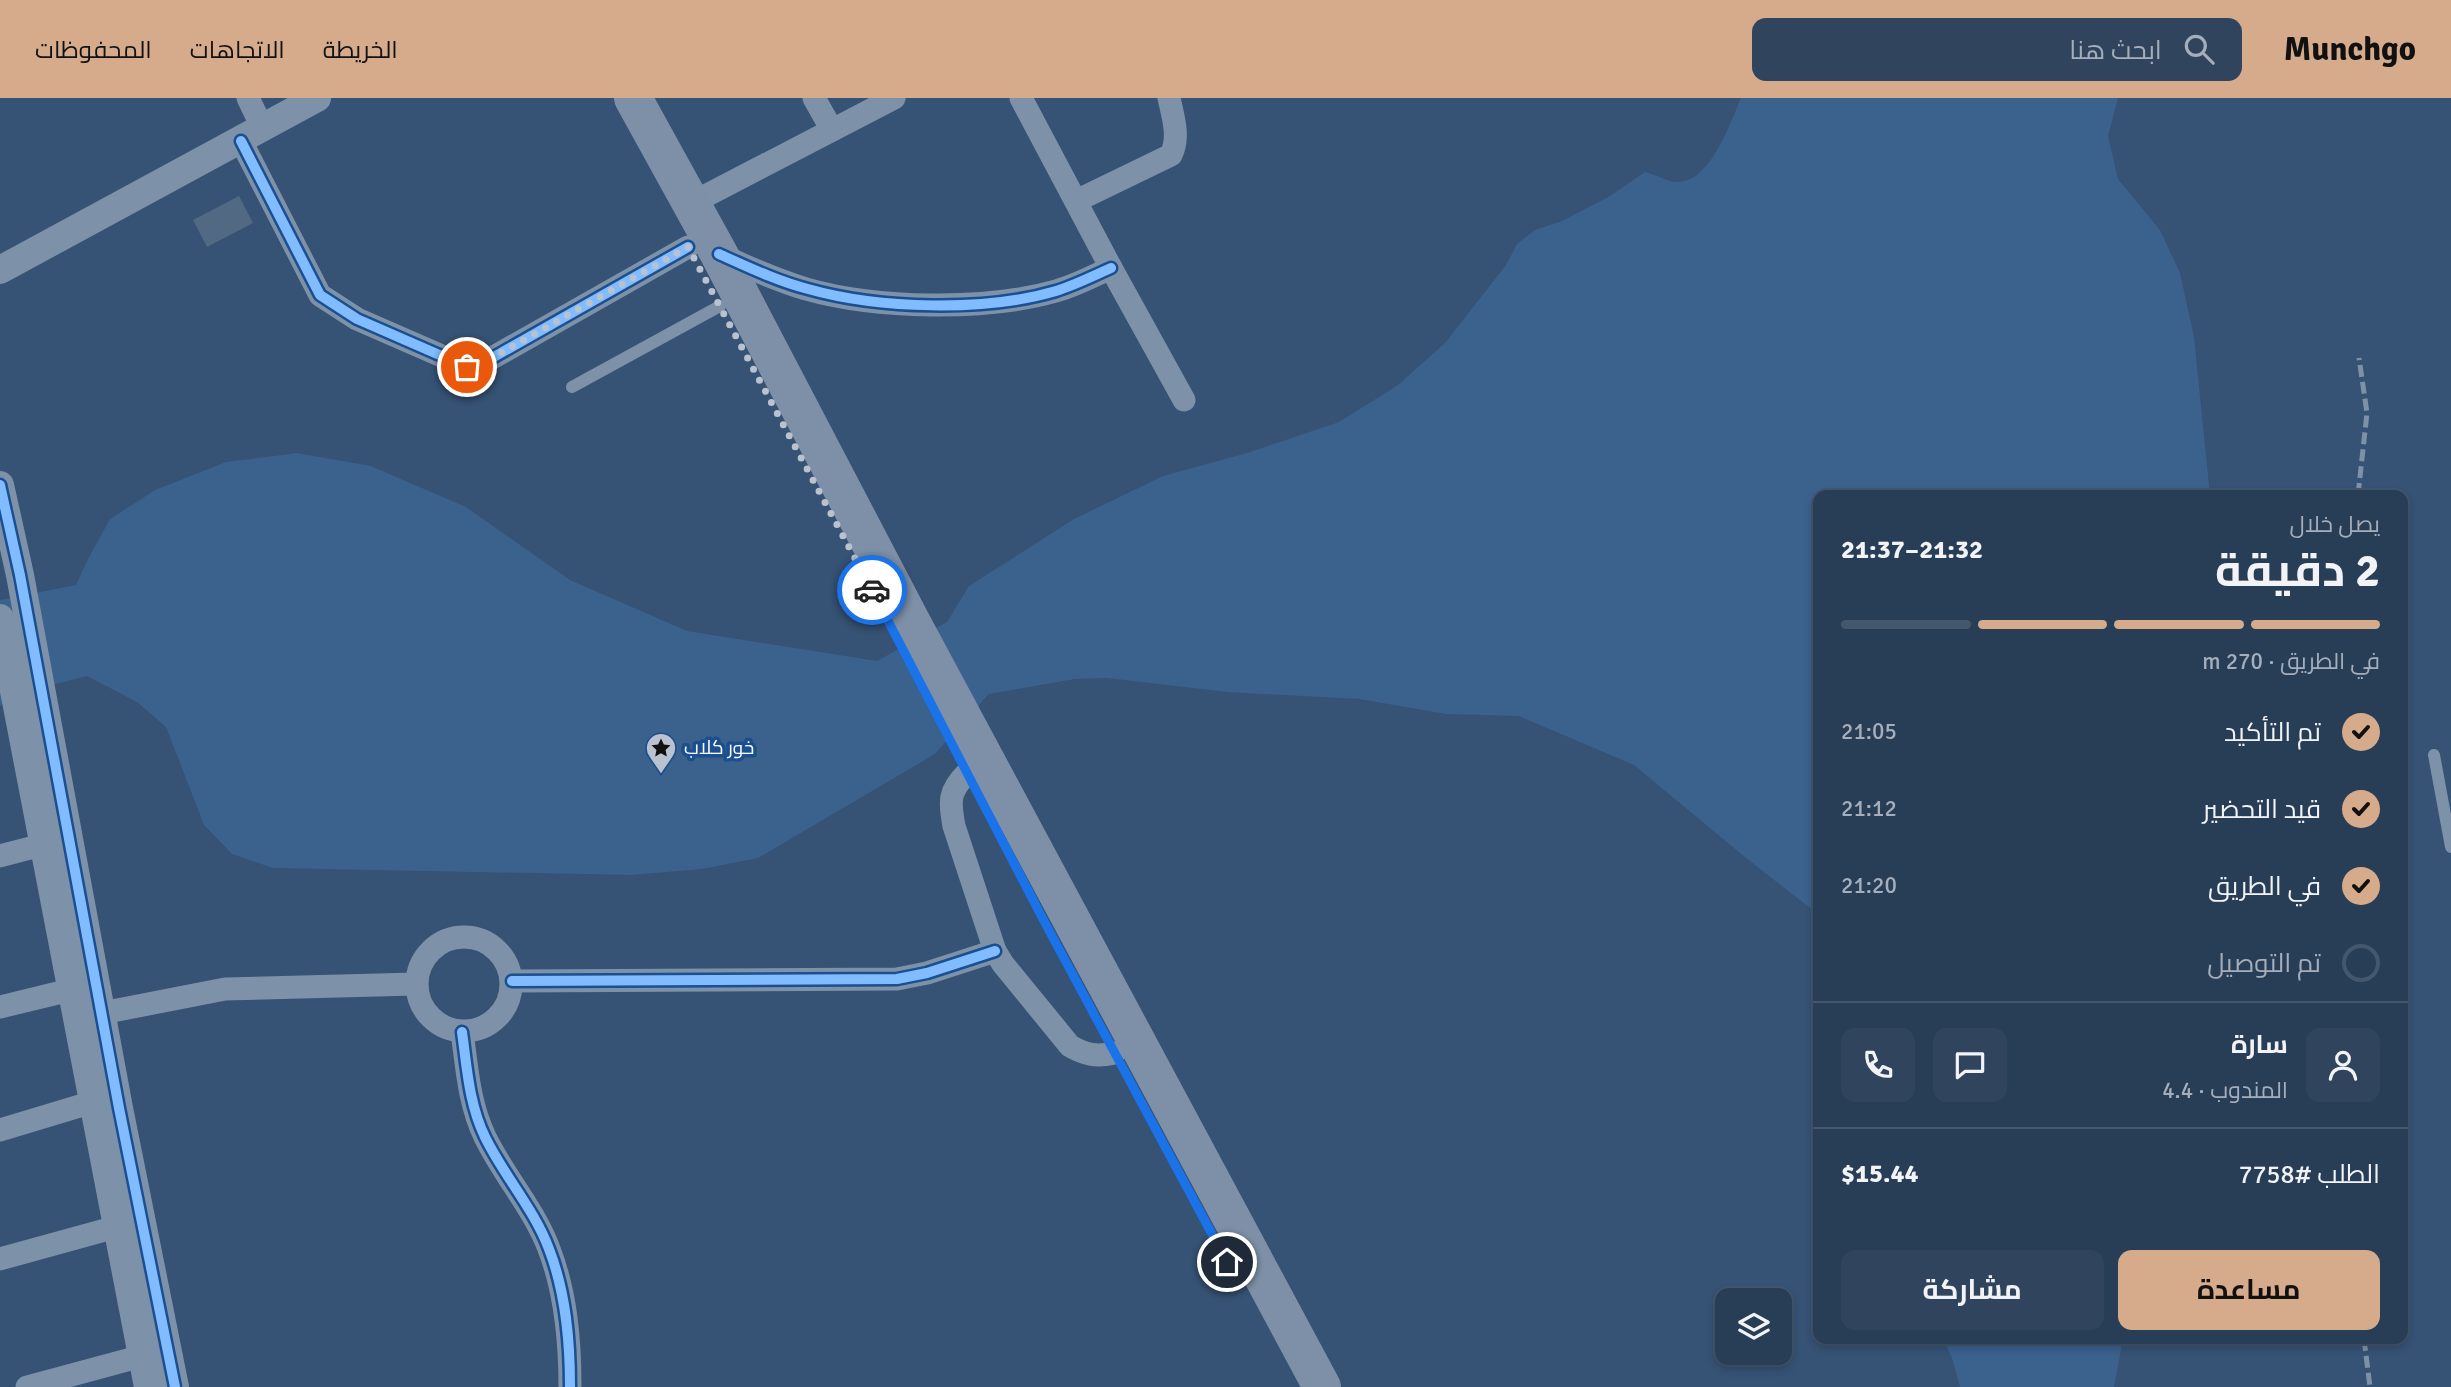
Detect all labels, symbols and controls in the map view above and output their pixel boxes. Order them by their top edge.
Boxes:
search box [1752,18,2242,81]
text: Munchgo [2284,29,2416,70]
icon: search [2180,30,2218,68]
text: المحفوظات [35,35,152,65]
text: الاتجاهات [190,35,285,65]
text: الخريطة [323,35,398,65]
text: ابحث هنا [2069,35,2162,67]
pin [437,337,497,397]
icon: bag [448,348,486,386]
text: يصل خلال [2290,510,2380,539]
text: 21:32–21:37 [1841,534,1983,566]
text: 2 دقيقة [2215,543,2380,599]
courier [837,555,907,625]
icon: car [853,571,891,609]
text: في الطريق · 270 m [2202,647,2380,676]
icon: check [2342,713,2380,751]
text: 21:05 [1841,717,1897,746]
text: تم التأكيد [2224,717,2321,749]
place icon: خور كلاب [644,731,678,775]
place label: خور كلاب [684,736,754,760]
icon: check [2342,790,2380,828]
text: 21:12 [1841,794,1897,823]
text: قيد التحضير [2203,794,2321,826]
icon: check [2342,867,2380,905]
text: 21:20 [1841,871,1897,900]
text: في الطريق [2208,871,2321,903]
text: تم التوصيل [2207,948,2321,980]
button: phone [1841,1028,1915,1102]
button: chat [1933,1028,2007,1102]
button: person [2306,1028,2380,1102]
text: سارة [2231,1029,2288,1061]
text: المندوب · 4.4 [2162,1076,2288,1105]
text: $15.44 [1841,1158,1919,1190]
text: الطلب #7758 [2238,1159,2380,1191]
pin [1197,1232,1257,1292]
icon: home [1208,1243,1246,1281]
button: مشاركة [1841,1250,2104,1330]
button: مساعدة [2118,1250,2380,1330]
map controls [1715,1288,1792,1365]
button: layers [1715,1288,1792,1365]

